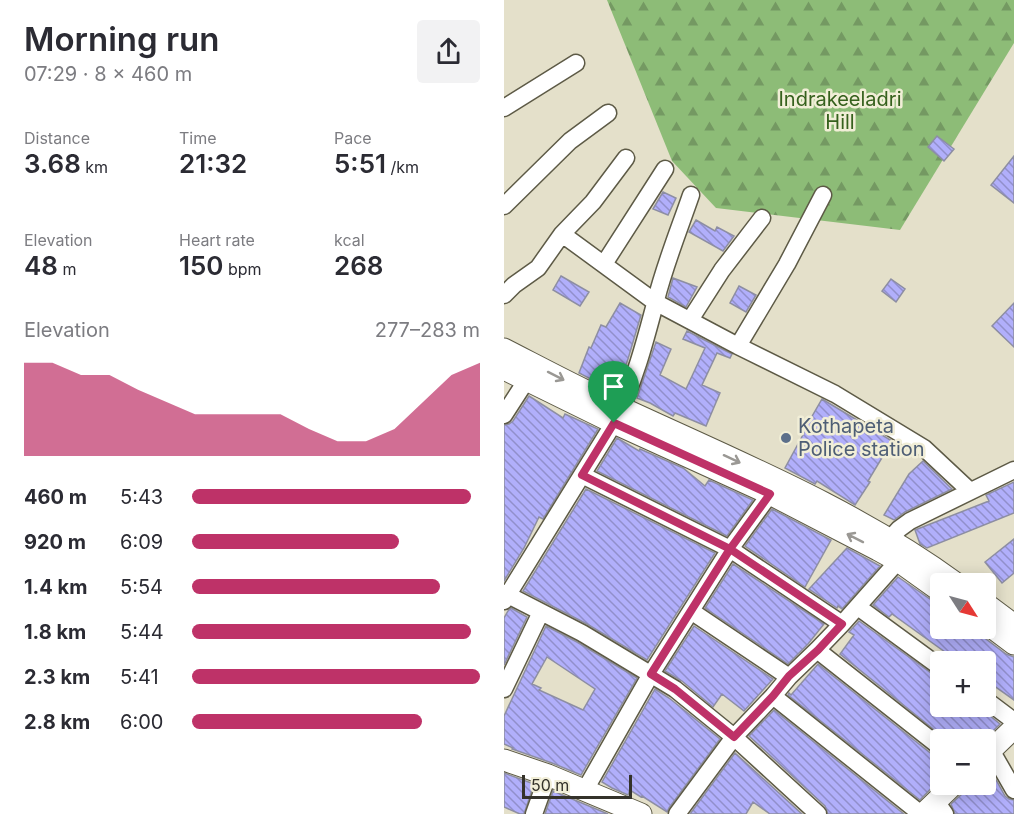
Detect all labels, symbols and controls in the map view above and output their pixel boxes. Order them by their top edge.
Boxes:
text: Morning run [24,19,219,59]
button: share [417,20,480,83]
text: 07:29 · 8 × 460 m [24,62,192,86]
park label: Indrakeeladri Hill [778,87,902,134]
text: Distance [24,128,90,148]
text: Time [179,128,217,148]
text: Pace [334,128,372,148]
text: 3.68 [24,148,81,179]
text: 21:32 [179,148,247,179]
text: 5:51 [334,148,386,179]
text: km [81,157,108,177]
text: /km [386,157,419,177]
text: Elevation [24,230,93,250]
text: Heart rate [179,230,255,250]
text: kcal [334,230,365,250]
text: 48 [24,250,58,281]
text: 150 [179,250,224,281]
text: 268 [334,250,383,281]
text: m [58,259,76,279]
text: bpm [224,259,262,279]
text: Elevation [24,318,110,342]
text: 277–283 m [375,318,480,342]
pin [588,361,639,423]
icon: arrive [597,370,630,403]
one-way arrow [546,371,564,382]
place label: Kothapeta Police station [798,414,925,461]
marker: Kothapeta Police station [779,431,793,445]
one-way arrow [723,453,741,465]
text: 460 m [24,485,87,509]
text: 5:43 [120,485,163,509]
text: 920 m [24,530,86,554]
text: 6:09 [120,530,163,554]
one-way arrow [847,532,865,543]
north arrow [930,573,996,639]
map controls [930,573,996,795]
text: 1.4 km [24,575,87,599]
text: 5:54 [120,575,163,599]
text: 1.8 km [24,620,86,644]
text: 5:44 [120,620,164,644]
button: + [930,651,996,717]
text: 2.3 km [24,665,90,689]
text: 5:41 [120,665,159,689]
text: 2.8 km [24,710,90,734]
text: 6:00 [120,710,163,734]
button: − [930,729,996,795]
scale bar [522,772,632,800]
text: 50 m [531,775,569,795]

